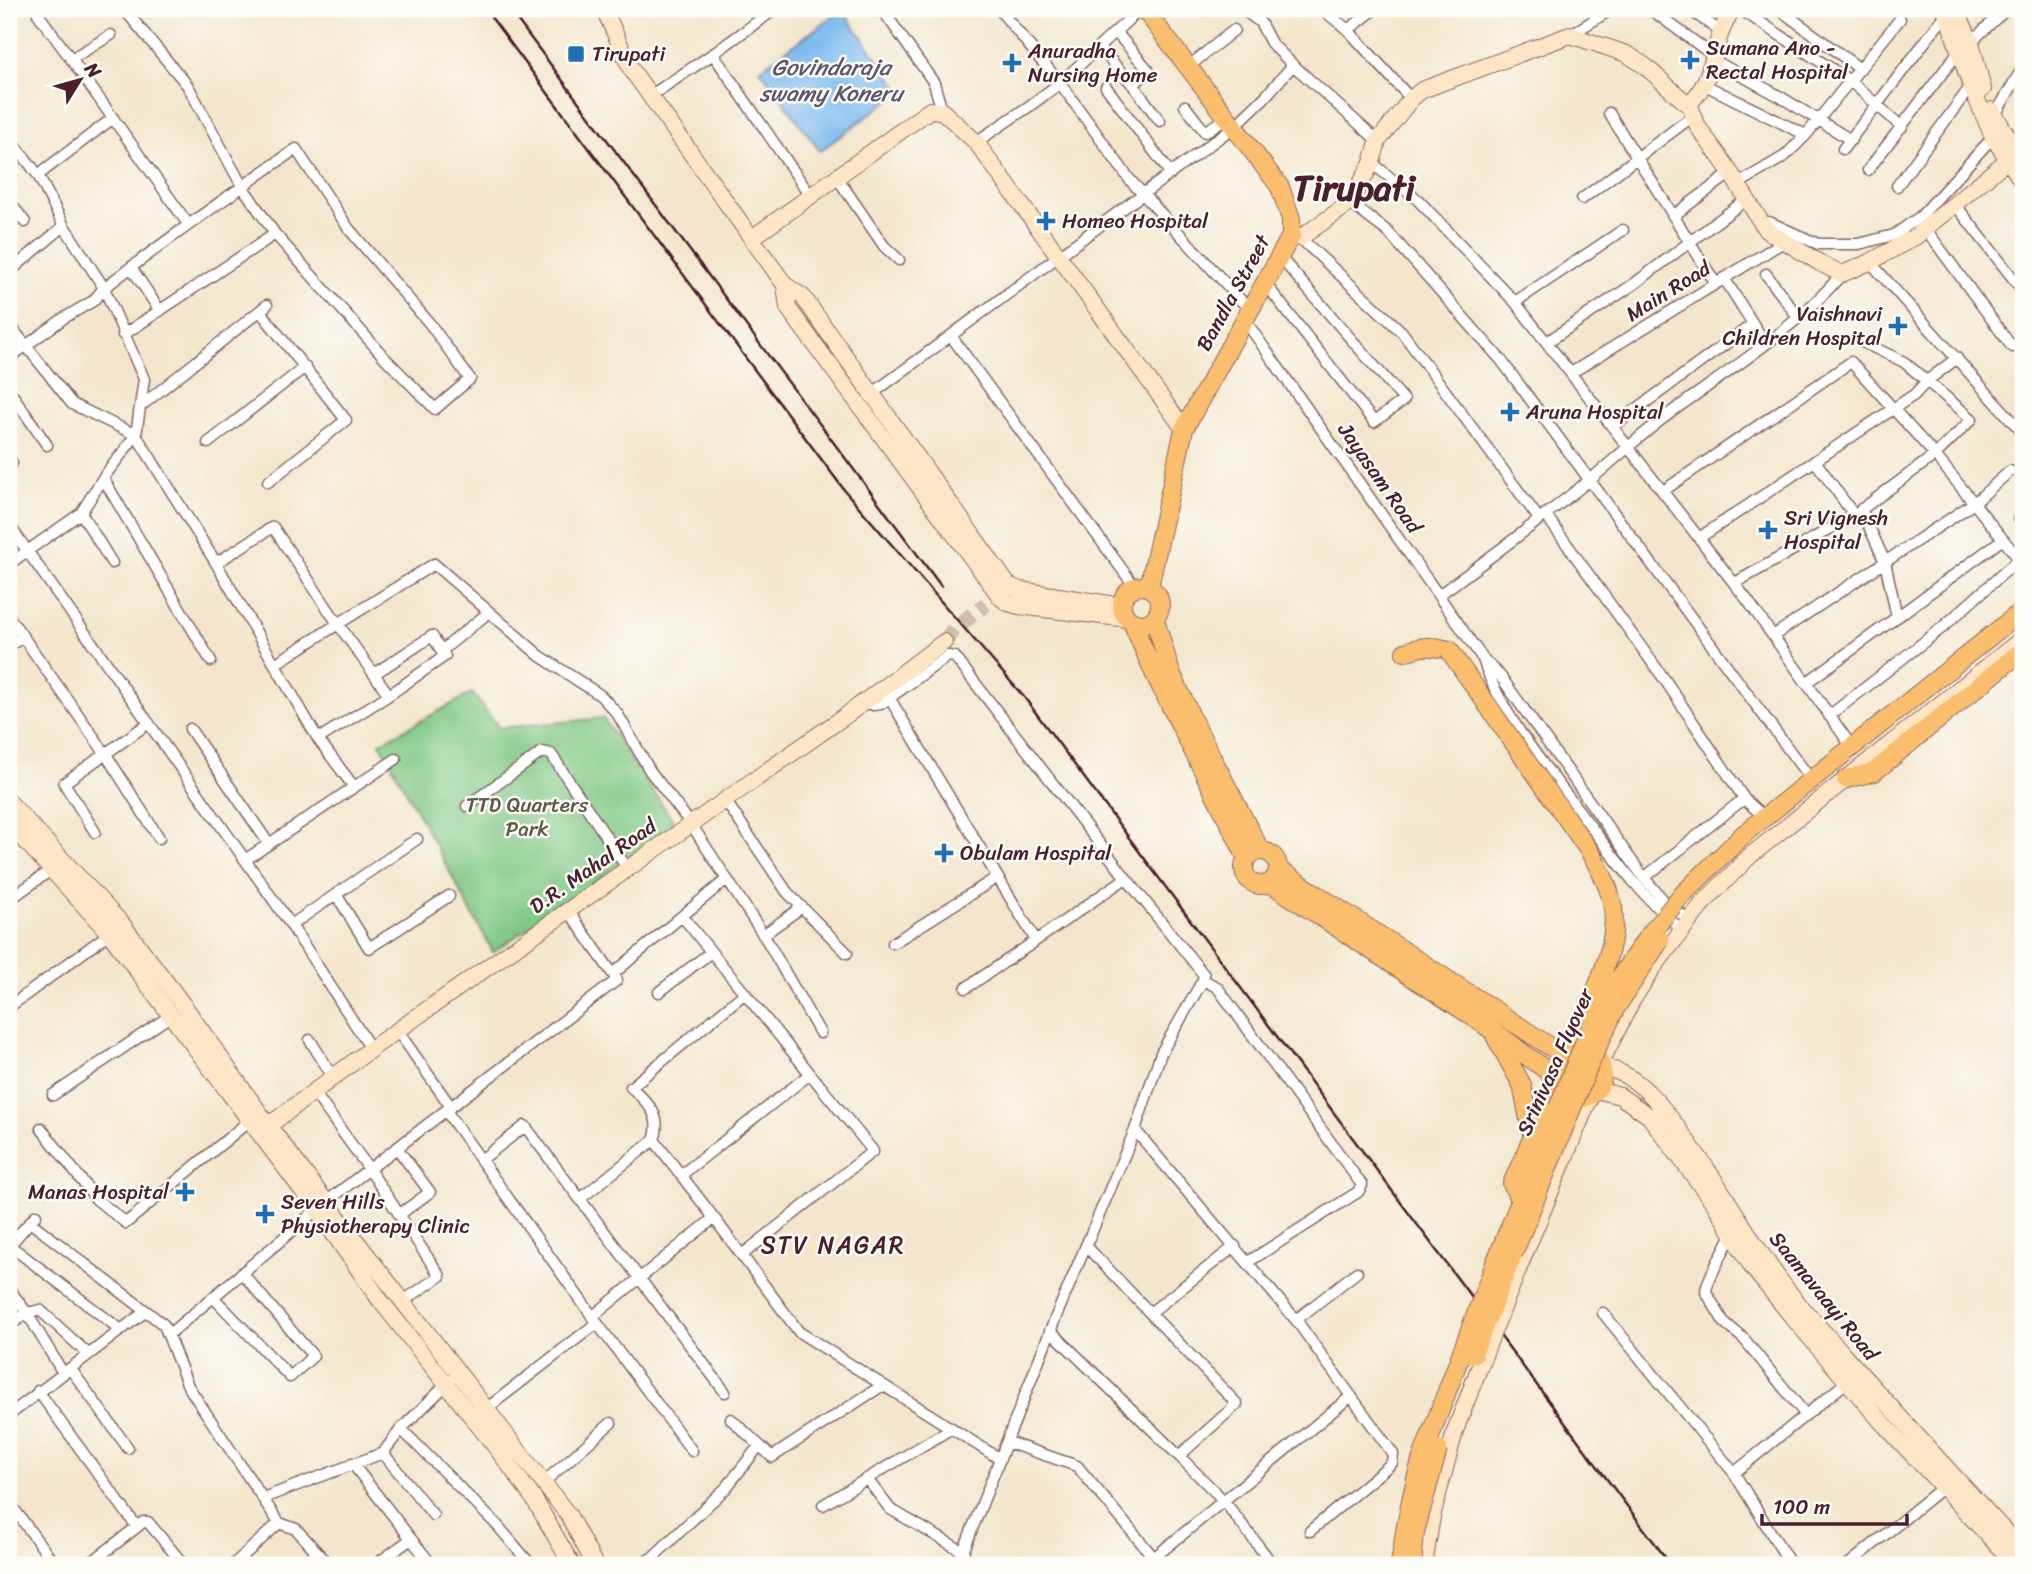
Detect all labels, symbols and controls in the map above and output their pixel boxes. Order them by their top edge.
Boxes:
place label: Sumana Ano - Rectal Hospital [1706,29,1849,91]
place label: Anuradha Nursing Home [1027,32,1158,94]
place label: Tirupati [592,35,666,73]
marker: Tirupati [566,44,586,64]
north arrow [46,46,116,116]
water label: Govindaraja swamy Koneru [759,47,905,114]
marker: Sumana Ano - Rectal Hospital [1680,50,1700,70]
marker: Anuradha Nursing Home [1002,53,1022,73]
text: N [75,54,111,86]
district label: Tirupati [1293,157,1417,219]
place label: Homeo Hospital [1062,202,1209,240]
marker: Homeo Hospital [1036,211,1056,231]
street label: Bandla Street [1185,226,1282,358]
street label: Main Road [1618,249,1720,332]
place label: Vaishnavi Children Hospital [1722,295,1883,357]
marker: Vaishnavi Children Hospital [1888,316,1908,336]
place label: Aruna Hospital [1525,393,1664,431]
marker: Aruna Hospital [1500,402,1520,422]
street label: Jayasam Road [1327,414,1434,543]
place label: Sri Vignesh Hospital [1784,499,1888,561]
marker: Sri Vignesh Hospital [1758,520,1778,540]
park label: TTD Quarters Park [466,786,589,848]
street label: D.R. Mahal Road [521,807,666,924]
place label: Obulam Hospital [960,834,1112,872]
marker: Obulam Hospital [934,843,954,863]
street label: Srinivasa Flyover [1506,981,1605,1142]
place label: Manas Hospital [28,1173,170,1211]
marker: Manas Hospital [175,1182,195,1202]
place label: Seven Hills Physiotherapy Clinic [281,1183,470,1245]
marker: Seven Hills Physiotherapy Clinic [255,1204,275,1224]
street label: Saamavaayi Road [1759,1222,1890,1371]
district label: STV NAGAR [761,1224,905,1266]
scale bar [1762,1483,1908,1527]
text: 100 m [1773,1488,1830,1526]

